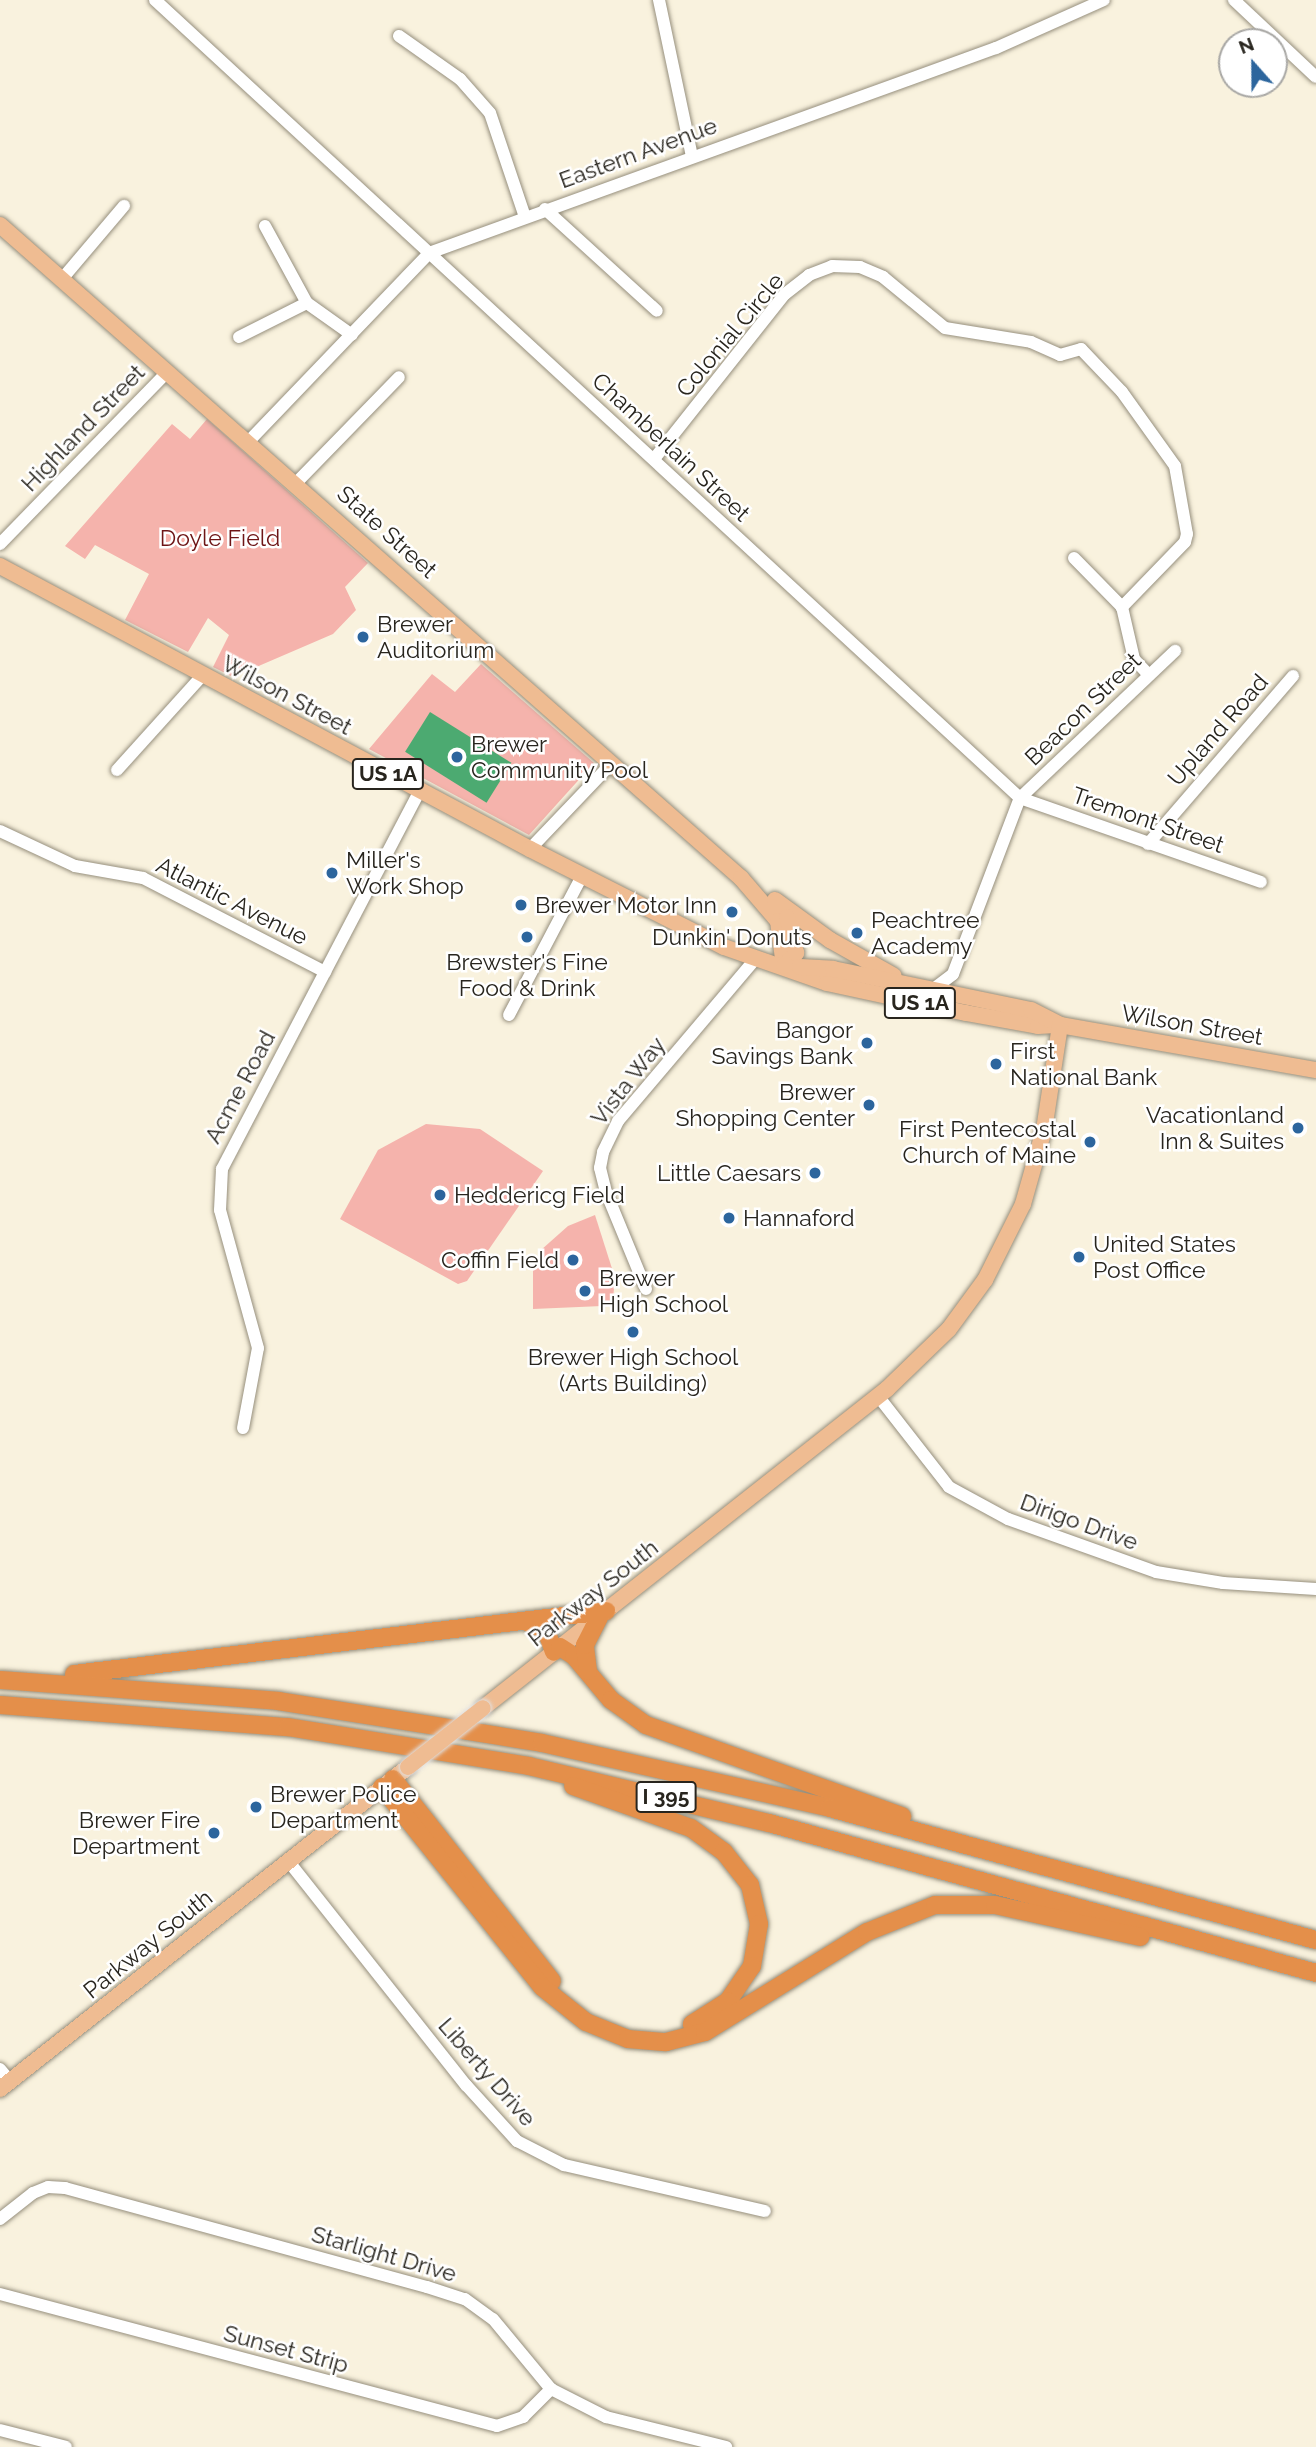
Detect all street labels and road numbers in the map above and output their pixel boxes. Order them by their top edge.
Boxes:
street label: Eastern Avenue [555,112,721,194]
street label: Colonial Circle [670,267,790,403]
street label: Highland Street [16,359,150,497]
street label: Chamberlain Street [586,367,756,527]
street label: State Street [331,480,443,584]
street label: Beacon Street [1019,647,1147,771]
street label: Wilson Street [217,649,357,741]
street label: Upland Road [1162,669,1274,791]
road number: US 1A [351,756,425,792]
street label: Tremont Street [1069,781,1227,859]
street label: Atlantic Avenue [151,851,313,951]
road number: US 1A [883,986,957,1020]
street label: Wilson Street [1119,999,1265,1051]
street label: Acme Road [199,1026,281,1148]
street label: Vista Way [585,1031,671,1131]
street label: Dirigo Drive [1016,1488,1142,1556]
street label: Parkway South [522,1533,664,1653]
road number: I 395 [634,1780,698,1814]
street label: Parkway South [78,1883,218,2005]
street label: Liberty Drive [432,2012,542,2132]
street label: Starlight Drive [308,2220,460,2288]
street label: Sunset Strip [221,2319,351,2379]

